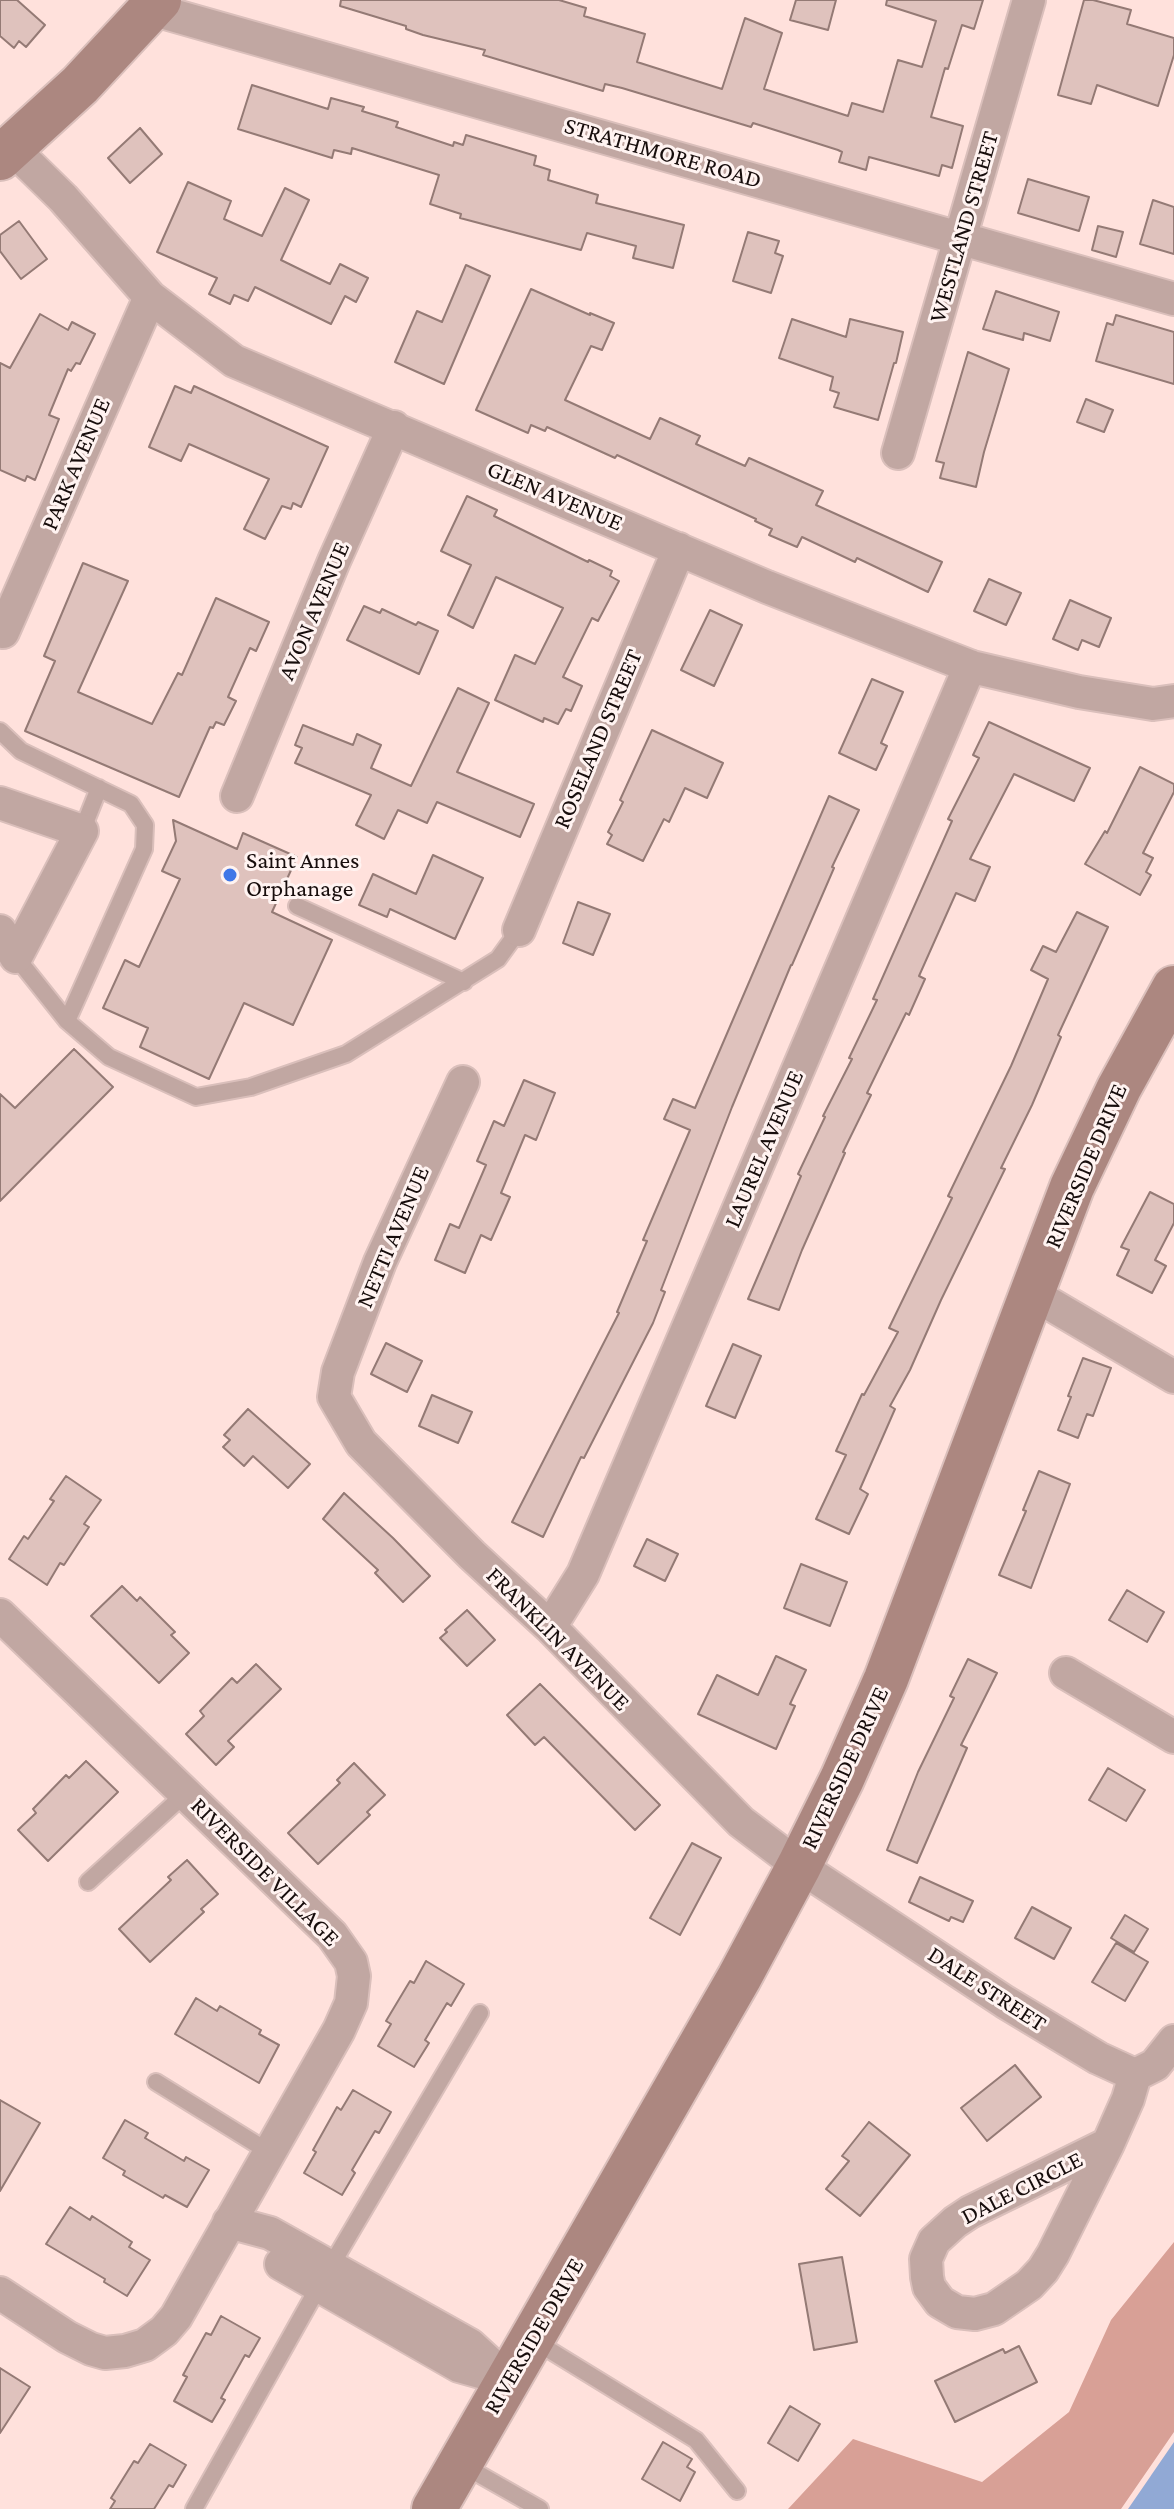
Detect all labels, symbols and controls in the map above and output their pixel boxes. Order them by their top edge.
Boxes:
street label: STRATHMORE ROAD [561,111,765,195]
street label: WESTLAND STREET [923,128,1005,326]
street label: PARK AVENUE [35,394,117,534]
street label: GLEN AVENUE [483,454,627,538]
street label: AVON AVENUE [272,538,356,684]
street label: ROSELAND STREET [547,645,649,833]
place label: Saint Annes Orphanage [246,847,359,903]
marker: Saint Annes Orphanage [221,866,239,884]
street label: LAUREL AVENUE [718,1066,810,1232]
street label: RIVERSIDE DRIVE [1038,1080,1134,1252]
street label: NETTI AVENUE [350,1162,436,1312]
street label: FRANKLIN AVENUE [480,1561,636,1717]
street label: RIVERSIDE DRIVE [795,1682,895,1854]
street label: RIVERSIDE VILLAGE [184,1791,346,1953]
street label: DALE STREET [922,1940,1052,2038]
street label: DALE CIRCLE [956,2145,1088,2231]
street label: RIVERSIDE DRIVE [478,2253,590,2419]

